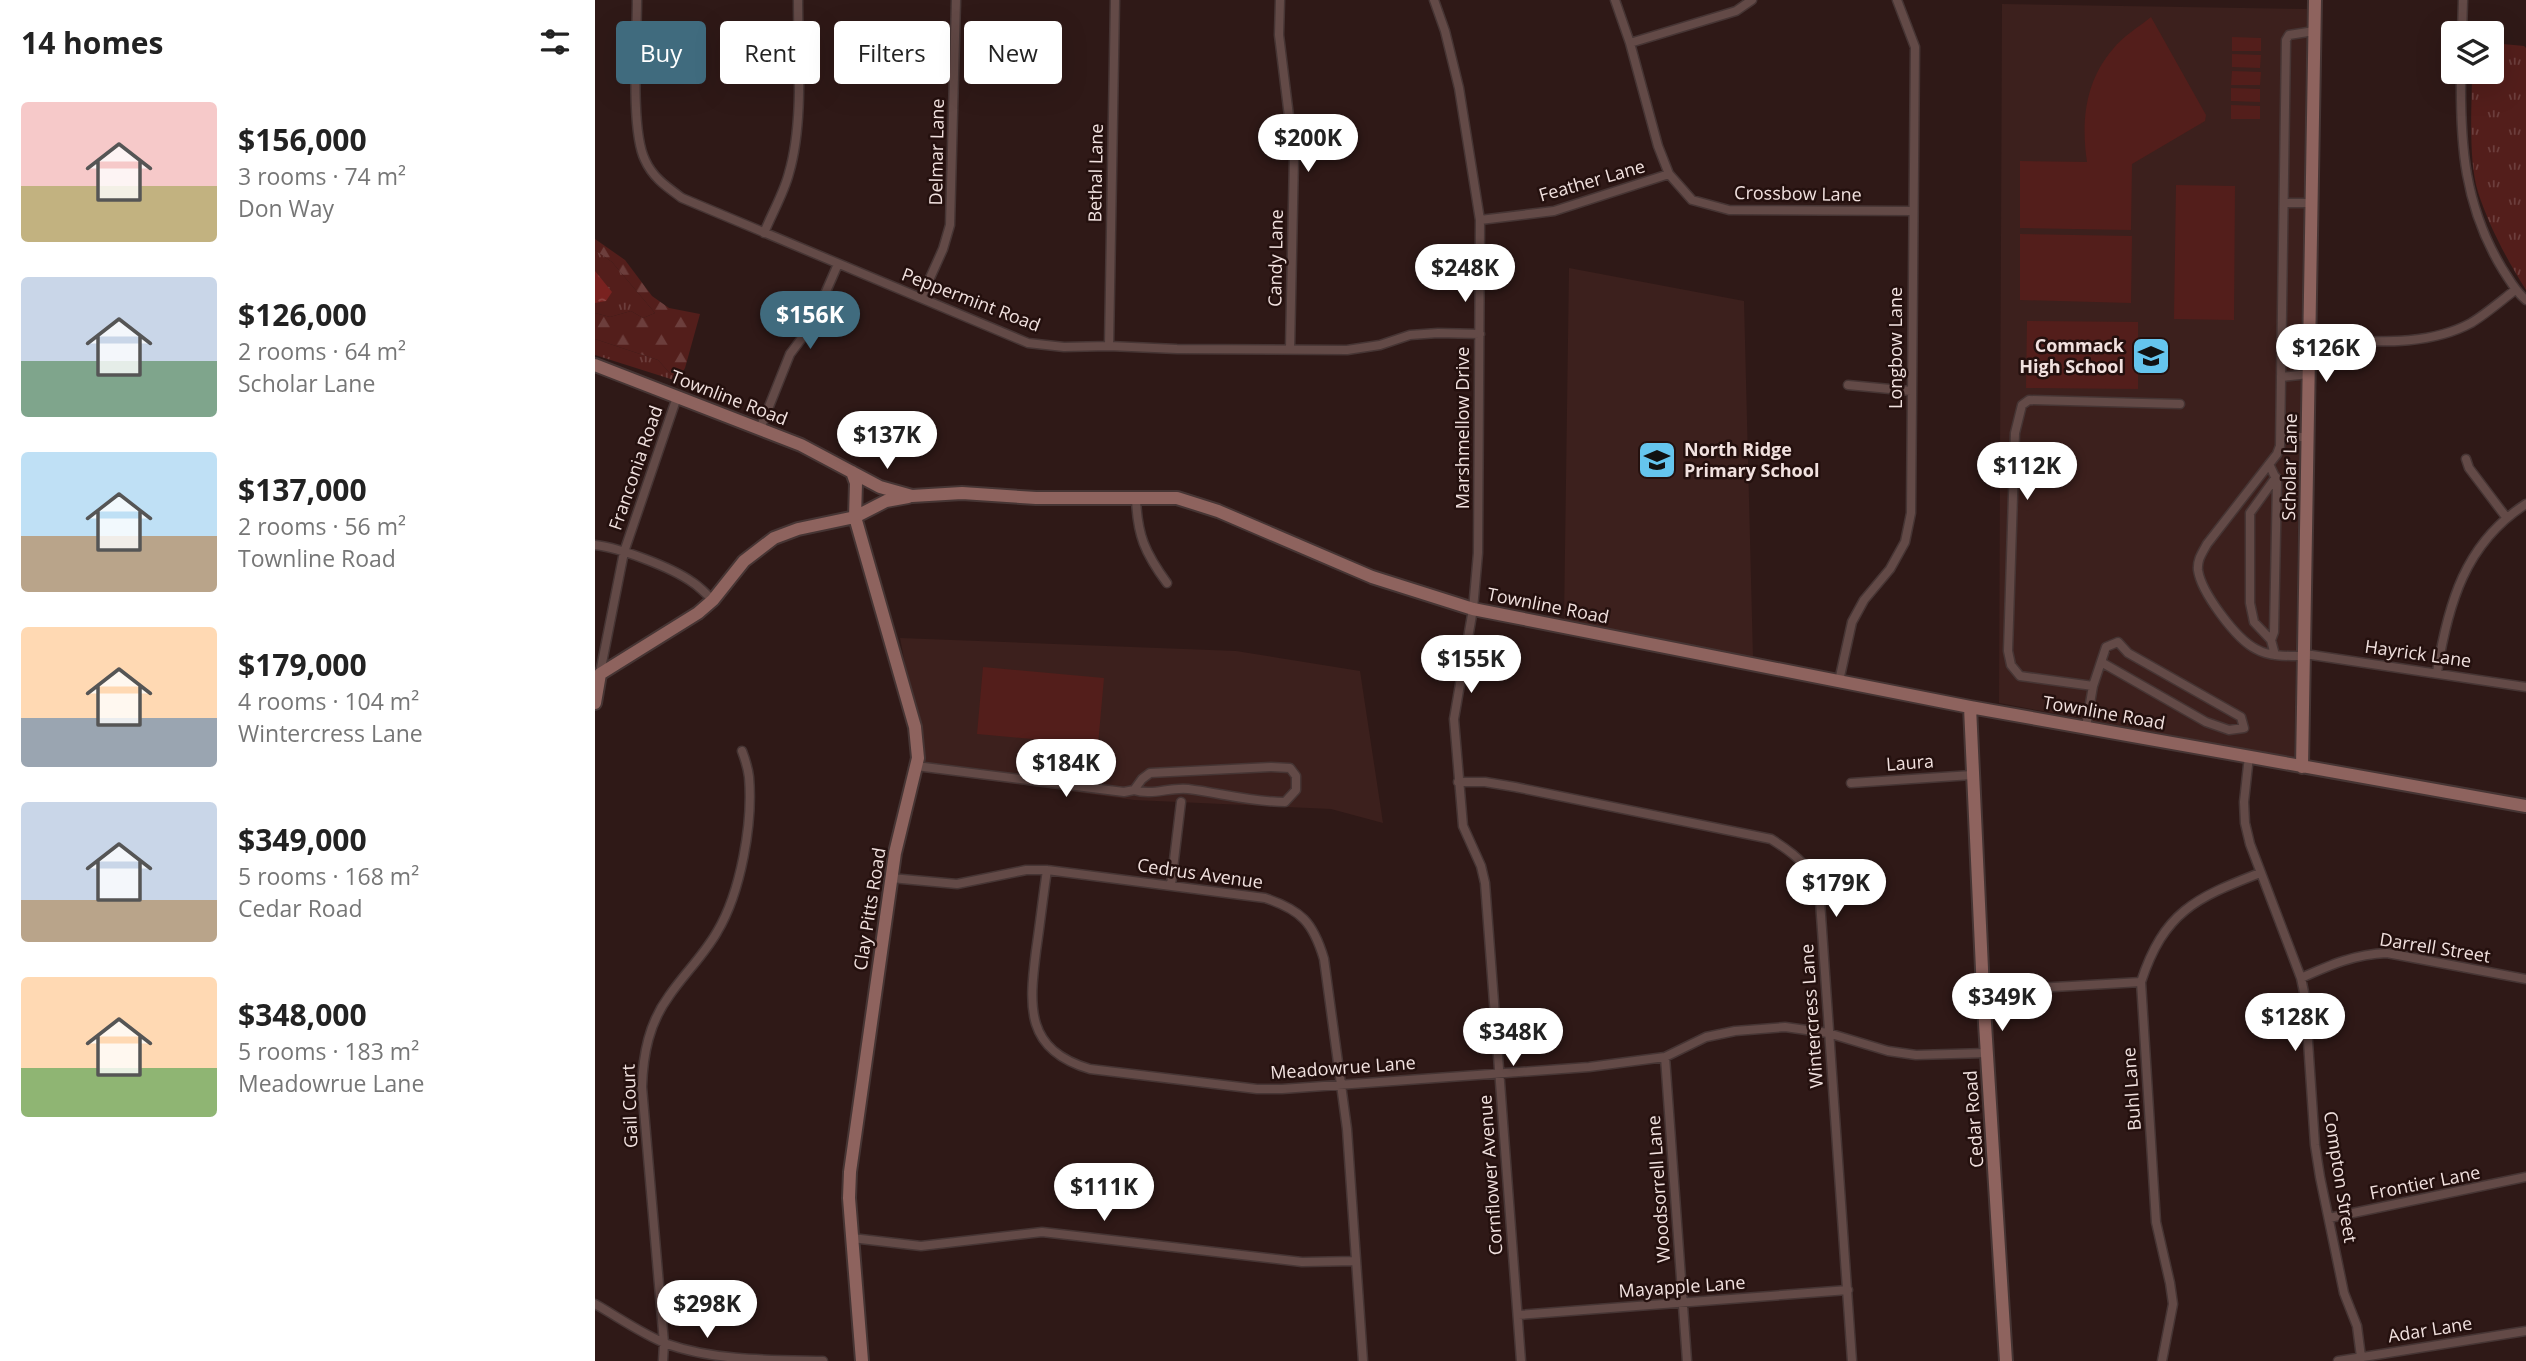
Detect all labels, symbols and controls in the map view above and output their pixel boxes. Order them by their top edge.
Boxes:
chip: Buy [616,21,706,84]
chip: Rent [720,21,820,84]
chip: Filters [834,21,950,84]
chip: New [964,21,1062,84]
map controls [2441,21,2504,84]
button: layers [2441,21,2504,84]
text: 14 homes [21,22,164,63]
icon: filters [536,23,574,61]
street label: Delmar Lane [923,98,949,206]
pin: $200K [1259,114,1357,174]
text: $156,000 [238,119,367,160]
text: $200K [1274,121,1342,153]
street label: Bethal Lane [1082,123,1108,223]
icon: home [77,130,161,214]
street label: Feather Lane [1536,153,1648,207]
text: 3 rooms · 74 m² [238,160,406,192]
street label: Crossbow Lane [1734,180,1862,206]
text: Don Way [238,192,334,224]
street label: Candy Lane [1262,209,1288,307]
pin: $248K [1416,244,1514,304]
text: $248K [1431,251,1499,283]
street label: Peppermint Road [899,262,1044,337]
street label: Longbow Lane [1883,287,1907,409]
pin: $156K [761,292,859,351]
text: $126,000 [238,294,367,335]
text: $156K [776,298,844,330]
icon: home [77,305,161,389]
pin: $126K [2277,324,2375,384]
text: $126K [2292,331,2360,363]
place label: Commack High School [2019,333,2125,378]
text: 2 rooms · 64 m² [238,335,406,367]
school or university icon: Commack High School [2130,335,2172,377]
street label: Marshmellow Drive [1450,347,1474,509]
street label: Townline Road [667,364,791,430]
text: Scholar Lane [238,367,375,399]
street label: Franconia Road [602,402,668,533]
pin: $137K [838,412,936,471]
street label: Scholar Lane [2276,413,2302,521]
text: $137K [853,418,921,450]
place label: North Ridge Primary School [1684,437,1819,482]
school or university icon: North Ridge Primary School [1636,439,1678,481]
pin: $112K [1978,442,2076,502]
text: $112K [1993,449,2061,481]
text: $137,000 [238,469,367,510]
icon: home [77,480,161,564]
text: 2 rooms · 56 m² [238,510,406,542]
text: Townline Road [238,542,396,574]
street label: Townline Road [1485,581,1611,629]
street label: Hayrick Lane [2363,634,2473,672]
pin: $155K [1422,636,1520,695]
text: $155K [1437,642,1505,674]
text: $179,000 [238,644,367,685]
icon: home [77,655,161,739]
text: 4 rooms · 104 m² [238,685,419,717]
street label: Townline Road [2041,689,2167,735]
text: Wintercress Lane [238,717,423,749]
pin: $184K [1017,740,1115,799]
text: $184K [1032,746,1100,778]
street label: Laura [1885,748,1935,776]
text: $349,000 [238,819,367,860]
icon: home [77,830,161,914]
street label: Clay Pitts Road [847,846,891,972]
street label: Cedrus Avenue [1136,852,1265,894]
text: 5 rooms · 168 m² [238,860,419,892]
pin: $179K [1787,860,1885,919]
text: $179K [1802,866,1870,898]
text: Cedar Road [238,892,363,924]
street label: Darrell Street [2378,926,2492,968]
street label: Wintercress Lane [1794,943,1828,1089]
pin: $349K [1953,974,2051,1033]
text: $349K [1968,980,2036,1012]
pin: $128K [2246,993,2344,1053]
text: $348,000 [238,994,367,1035]
text: $128K [2261,1000,2329,1032]
icon: home [77,1005,161,1089]
pin: $348K [1464,1009,1562,1068]
text: $348K [1479,1015,1547,1047]
text: 5 rooms · 183 m² [238,1035,419,1067]
street label: Buhl Lane [2116,1047,2146,1132]
street label: Meadowrue Lane [1269,1050,1416,1084]
street label: Gail Court [616,1064,642,1148]
text: Meadowrue Lane [238,1067,424,1099]
street label: Cedar Road [1958,1070,1988,1169]
street label: Cornflower Avenue [1472,1094,1508,1256]
street label: Compton Street [2319,1109,2363,1244]
street label: Woodsorrell Lane [1641,1114,1675,1264]
street label: Frontier Lane [2367,1160,2482,1204]
pin: $111K [1055,1164,1153,1223]
text: $111K [1070,1170,1138,1202]
street label: Mayapple Lane [1618,1270,1746,1302]
pin: $298K [658,1280,756,1340]
text: $298K [673,1287,741,1319]
street label: Adar Lane [2386,1311,2474,1348]

